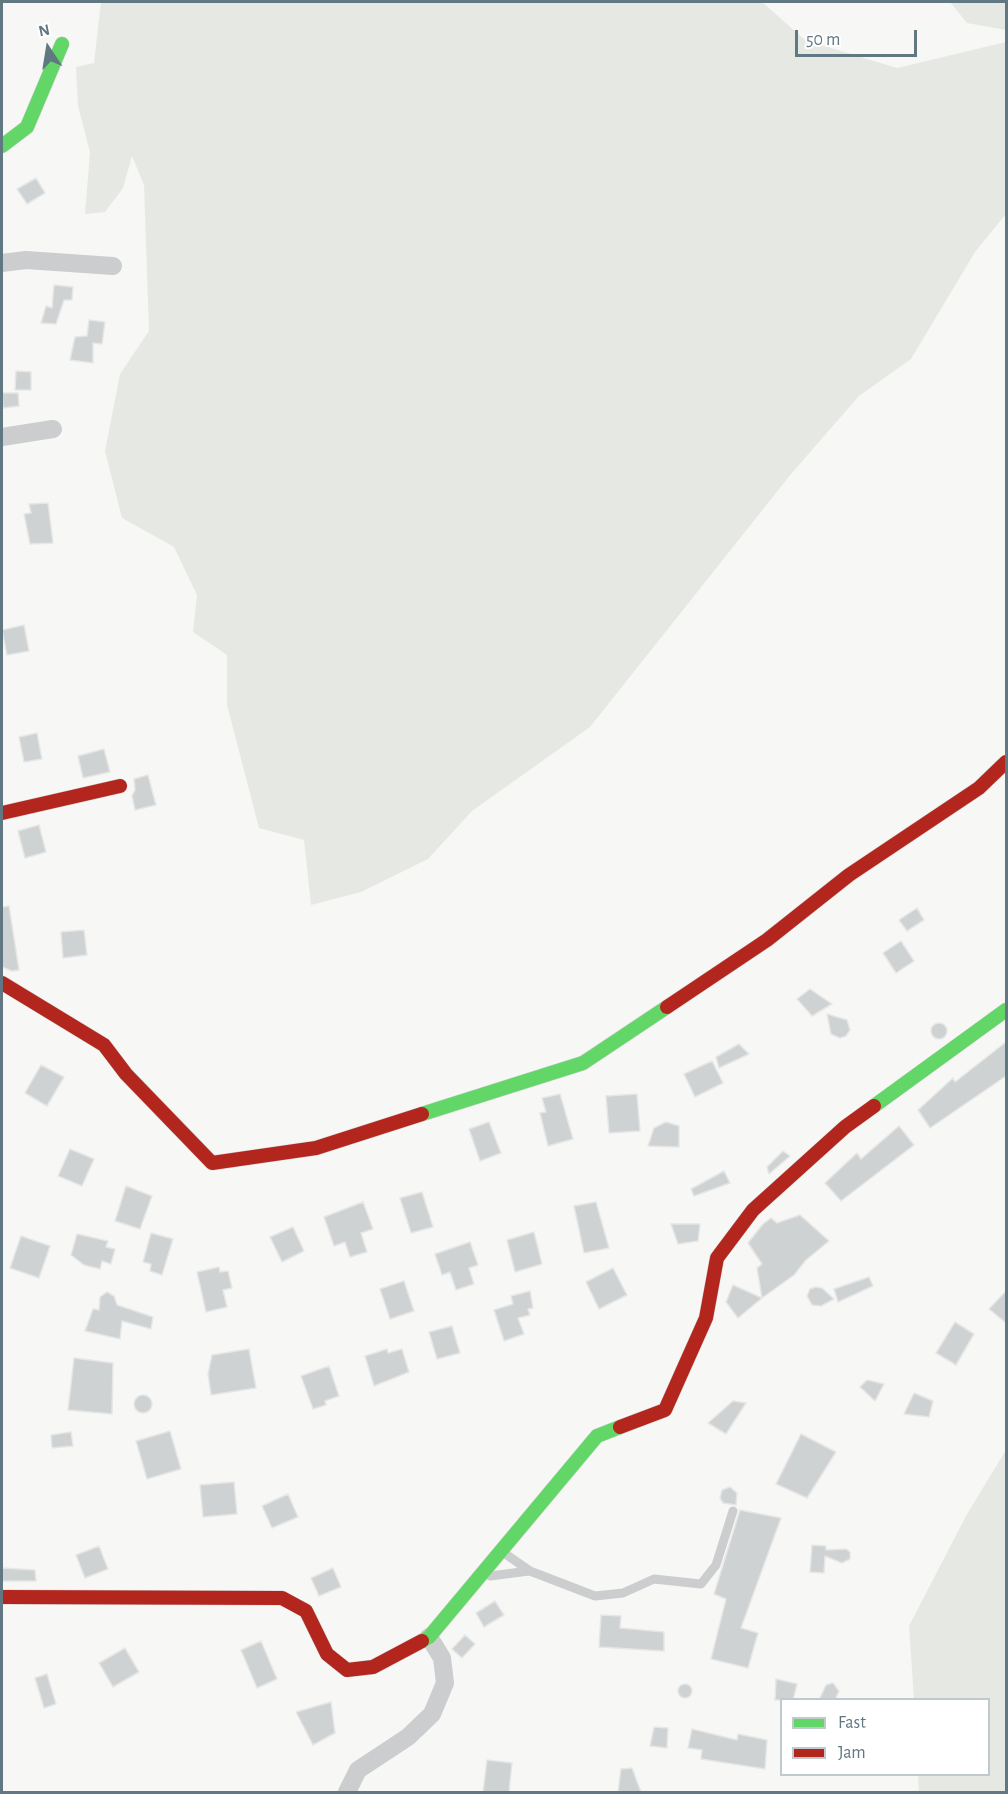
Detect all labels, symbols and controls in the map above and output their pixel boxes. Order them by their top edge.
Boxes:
north arrow [18,18,78,78]
scale bar [798,18,920,56]
text: N [37,21,51,39]
text: 50 m [806,31,840,49]
legend [780,1698,990,1776]
text: Fast [838,1714,866,1732]
text: Jam [838,1744,866,1762]

